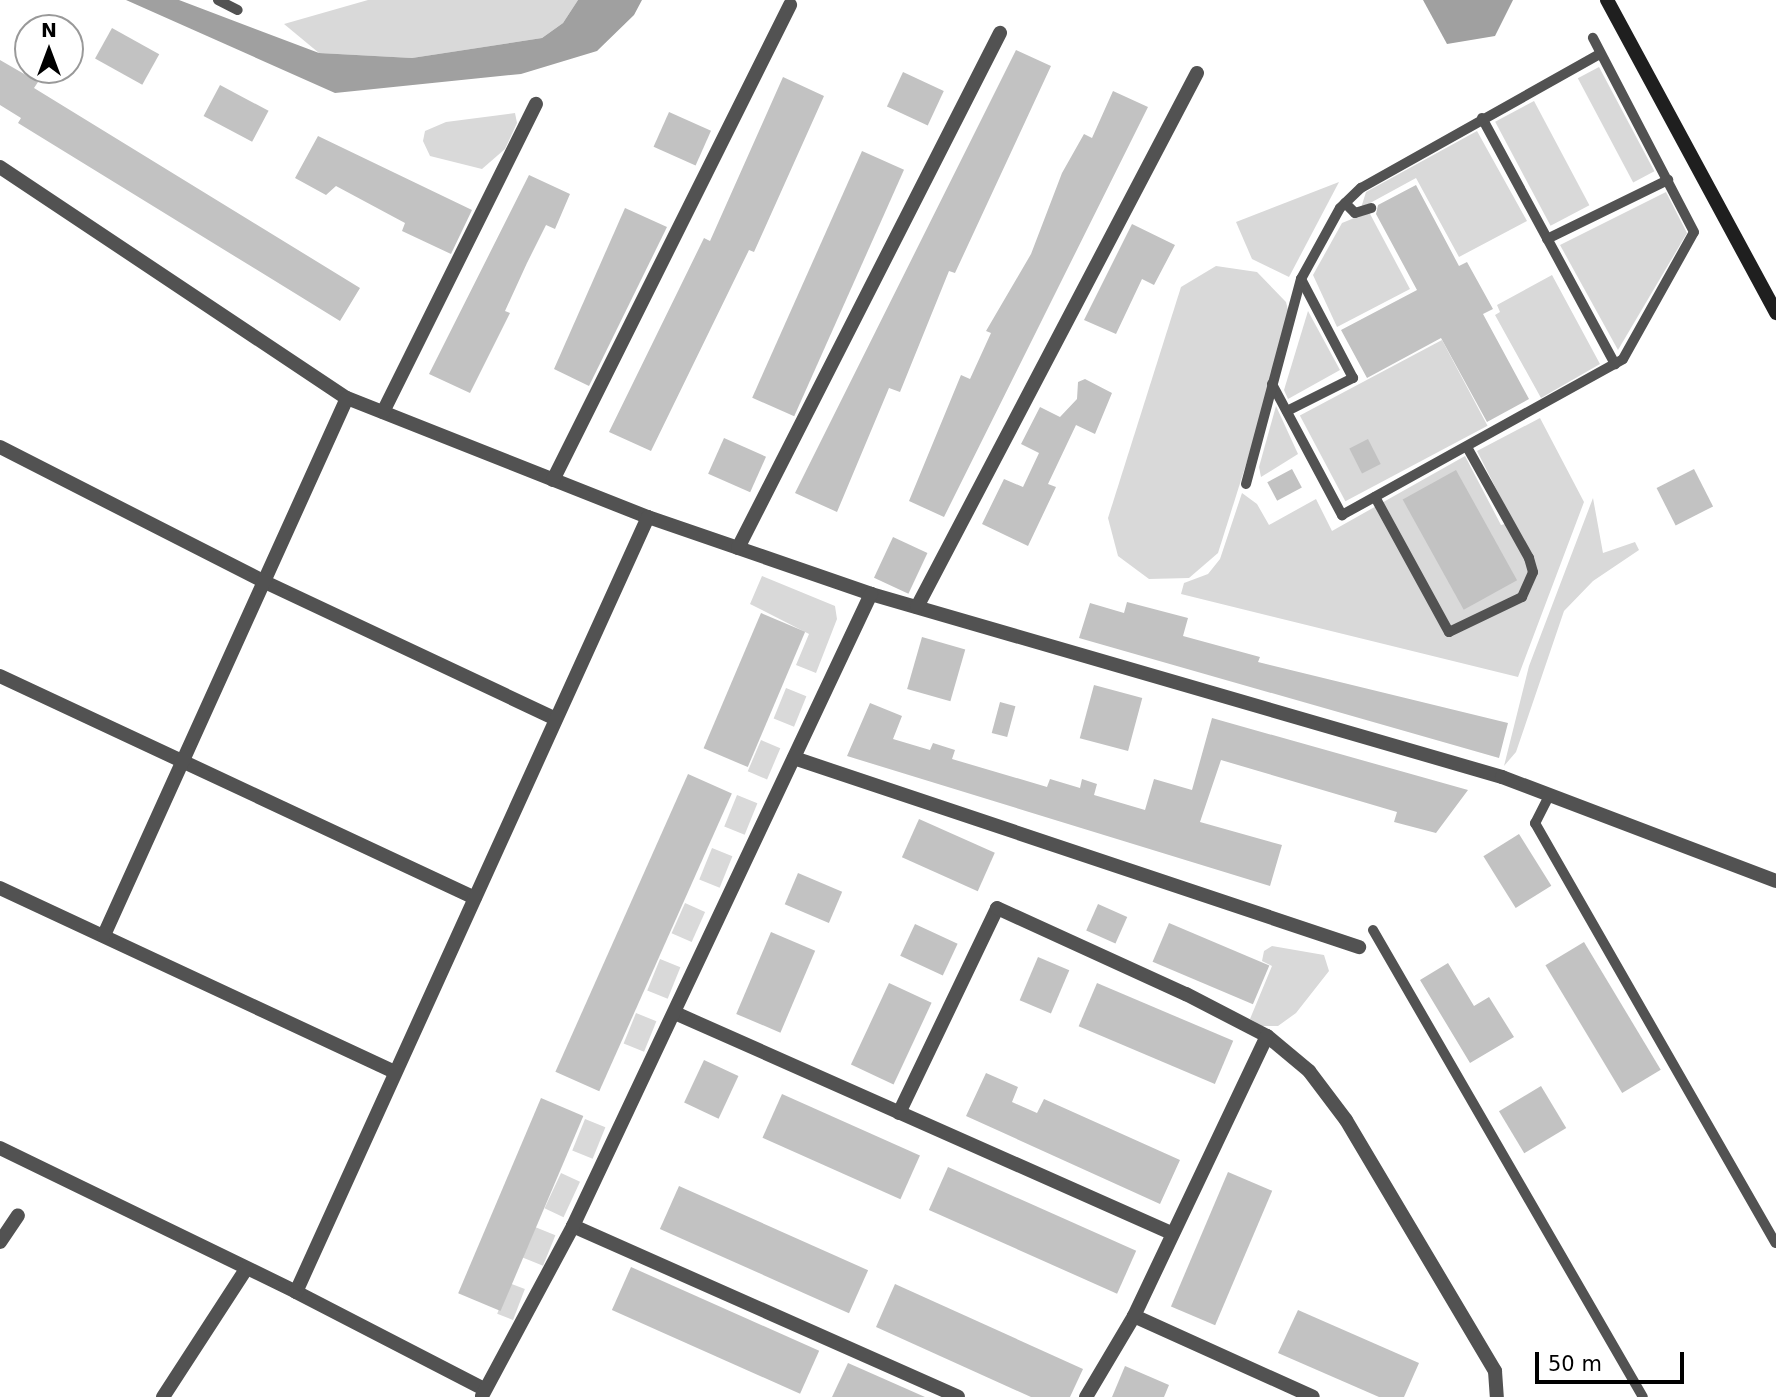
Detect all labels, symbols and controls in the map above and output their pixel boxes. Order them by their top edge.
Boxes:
north arrow [14,14,84,84]
text: N [41,19,57,41]
scale bar [1538,1338,1687,1382]
text: 50 m [1548,1352,1602,1376]

